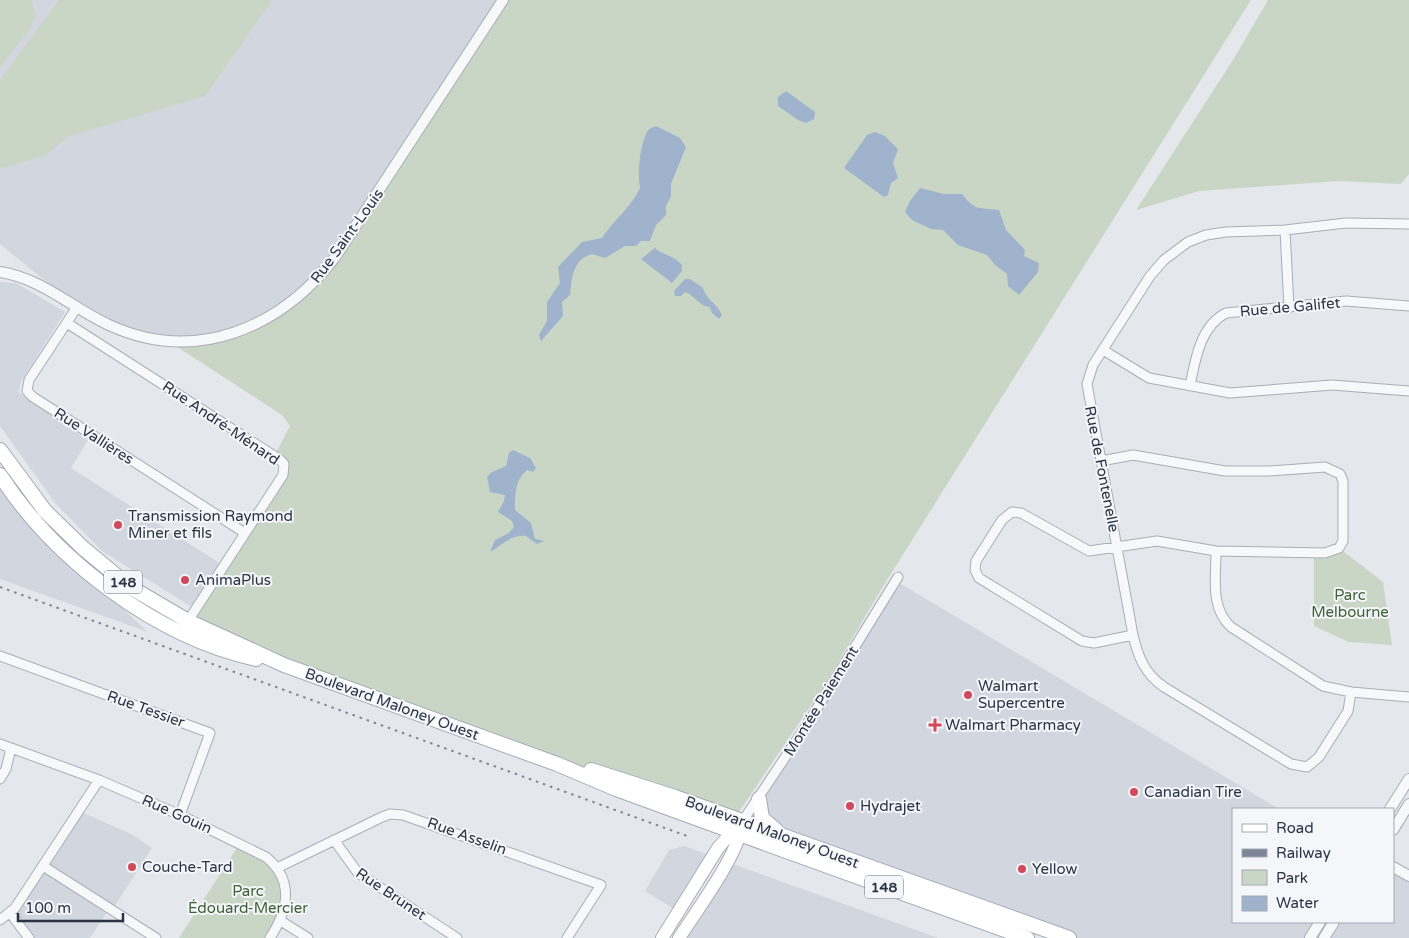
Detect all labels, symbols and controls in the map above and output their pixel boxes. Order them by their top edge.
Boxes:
street label: Rue Saint-Louis [307,185,387,287]
street label: Rue de Galifet [1239,294,1341,320]
street label: Rue André-Ménard [159,377,283,469]
street label: Rue Vallières [51,404,137,468]
street label: Rue de Fontenelle [1081,404,1123,534]
place label: Transmission Raymond Miner et fils [128,507,293,542]
marker: Transmission Raymond Miner et fils [112,519,124,531]
road number: 148 [104,570,142,594]
place label: AnimaPlus [195,571,271,589]
marker: AnimaPlus [179,574,191,586]
park label: Parc Melbourne [1311,586,1389,621]
street label: Montée Paiement [780,643,862,759]
street label: Boulevard Maloney Ouest [303,664,482,744]
place label: Walmart Supercentre [978,677,1065,712]
street label: Rue Tessier [105,687,187,731]
marker: Walmart Supercentre [962,689,974,701]
place label: Walmart Pharmacy [945,716,1081,734]
marker: Walmart Pharmacy [929,719,941,731]
place label: Canadian Tire [1144,783,1242,801]
marker: Canadian Tire [1128,786,1140,798]
street label: Rue Gouin [139,791,215,837]
street label: Boulevard Maloney Ouest [683,792,862,872]
place label: Hydrajet [860,797,921,815]
marker: Hydrajet [844,800,856,812]
legend [1232,808,1394,923]
street label: Rue Asselin [425,813,509,859]
text: Road [1276,819,1314,837]
text: Railway [1276,844,1331,862]
place label: Couche-Tard [142,858,233,876]
place label: Yellow [1032,860,1077,878]
marker: Couche-Tard [126,861,138,873]
marker: Yellow [1016,863,1028,875]
street label: Rue Brunet [353,864,430,924]
text: Park [1276,869,1308,887]
road number: 148 [865,876,903,899]
park label: Parc Édouard-Mercier [188,882,308,917]
scale bar [18,890,122,922]
text: Water [1276,894,1319,912]
text: 100 m [25,899,71,917]

